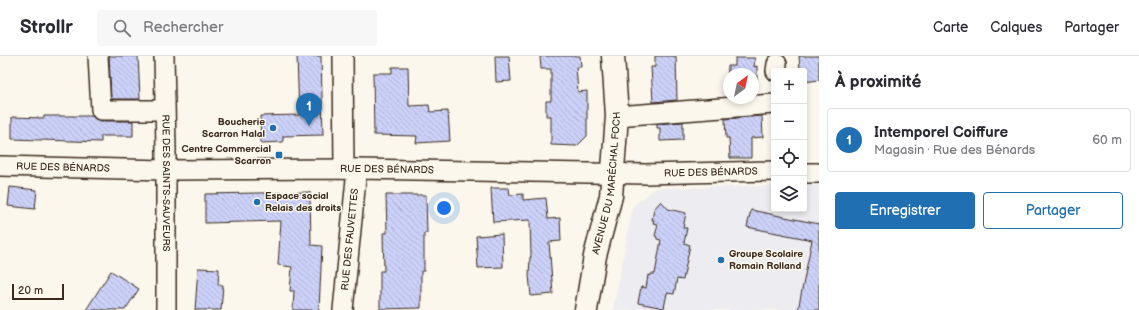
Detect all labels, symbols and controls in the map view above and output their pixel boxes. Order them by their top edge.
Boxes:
search box [97,10,377,46]
text: Strollr [20,16,73,39]
icon: search [111,17,133,39]
text: Rechercher [143,18,223,37]
text: Carte [933,19,968,36]
text: Calques [990,19,1042,36]
text: Partager [1064,19,1119,36]
north arrow [723,68,759,104]
map controls [771,68,807,212]
button: + [771,68,807,104]
text: À proximité [835,72,921,92]
pin: 1 [296,93,322,126]
button: − [771,104,807,140]
street label: AVENUE DU MARÉCHAL FOCH [590,111,623,256]
street label: RUE DES SAINTS-SAUVEURS [159,114,172,252]
place label: Boucherie Scarron Halal [202,116,265,140]
marker: Boucherie Scarron Halal [268,123,278,133]
text: Intemporel Coiffure [874,123,1008,142]
text: 1 [846,132,852,148]
text: 60 m [1092,132,1122,148]
button: locate [771,140,807,176]
text: Magasin · Rue des Bénards [874,142,1035,158]
place label: Centre Commercial Scarron [182,143,271,167]
marker: Centre Commercial Scarron [274,150,284,160]
street label: RUE DES BÉNARDS [16,160,110,175]
street label: RUE DES BÉNARDS [340,163,434,176]
street label: RUE DES BÉNARDS [664,165,758,180]
button: layers [771,176,807,212]
street label: RUE DES FAUVETTES [339,188,361,291]
place label: Espace social Relais des droits [265,190,341,214]
button: Enregistrer [835,192,975,229]
button: Partager [983,192,1123,229]
marker: Espace social Relais des droits [252,197,262,207]
your location [434,198,454,218]
place label: Groupe Scolaire Romain Rolland [729,248,803,272]
marker: Groupe Scolaire Romain Rolland [716,255,726,265]
scale bar [12,282,64,301]
text: 20 m [18,284,43,297]

